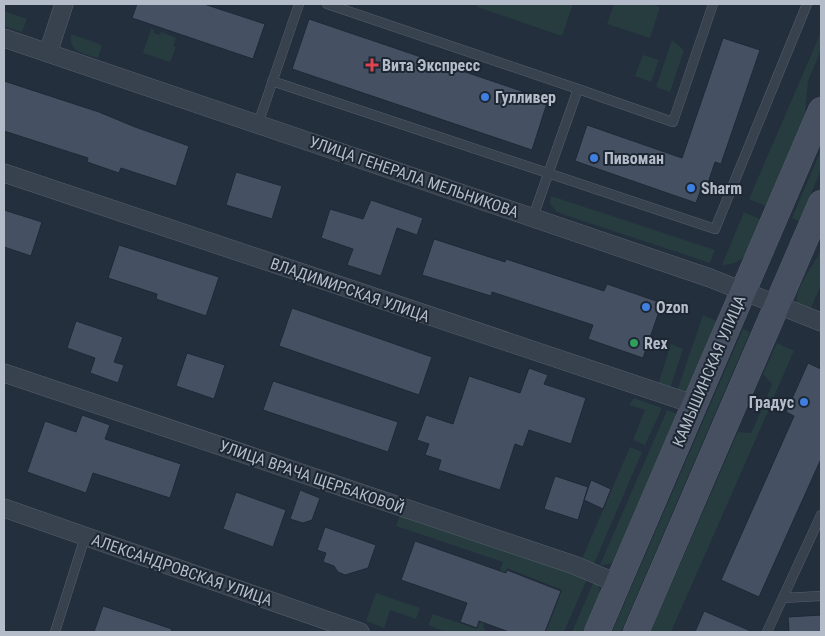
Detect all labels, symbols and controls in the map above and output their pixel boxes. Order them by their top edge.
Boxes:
place label: Вита Экспресс [382,56,480,75]
marker: Вита Экспресс [366,59,378,71]
place label: Гулливер [495,88,556,107]
marker: Гулливер [479,91,491,103]
street label: УЛИЦА ГЕНЕРАЛА МЕЛЬНИКОВА [307,132,521,222]
place label: Пивоман [604,149,664,168]
marker: Пивоман [588,152,600,164]
place label: Sharm [701,179,742,198]
marker: Sharm [685,182,697,194]
street label: ВЛАДИМИРСКАЯ УЛИЦА [268,254,432,326]
street label: КАМЫШИНСКАЯ УЛИЦА [668,292,750,450]
place label: Ozon [656,298,689,317]
marker: Ozon [640,301,652,313]
place label: Rex [644,334,669,353]
marker: Rex [628,337,640,349]
place label: Градус [749,393,794,412]
marker: Градус [798,396,810,408]
street label: УЛИЦА ВРАЧА ЩЕРБАКОВОЙ [217,436,407,518]
street label: АЛЕКСАНДРОВСКАЯ УЛИЦА [89,530,275,610]

